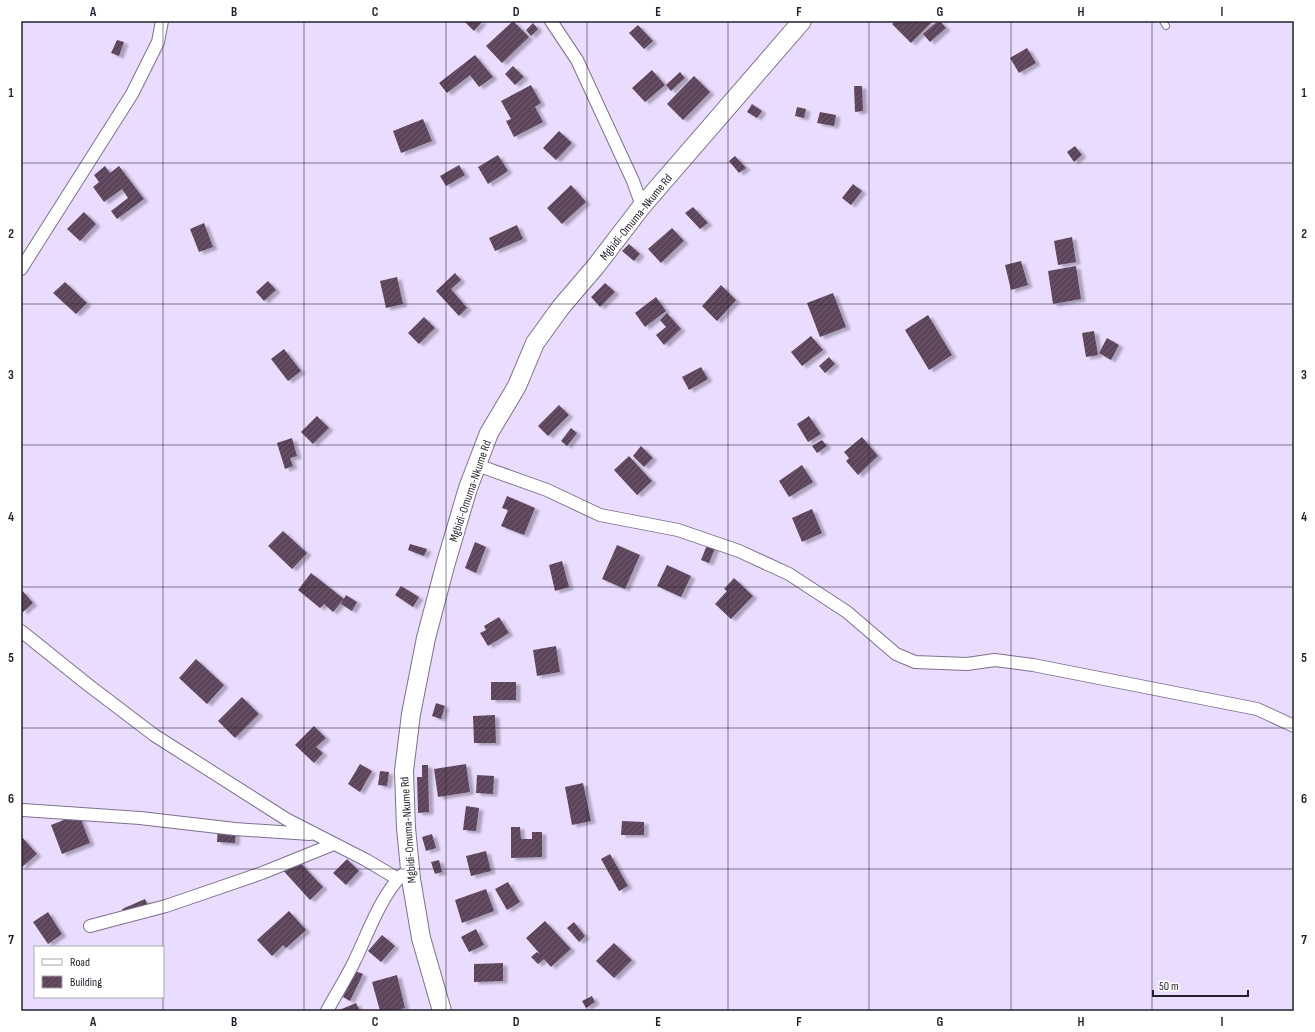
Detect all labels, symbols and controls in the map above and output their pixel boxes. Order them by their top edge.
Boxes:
text: A [89,4,97,20]
text: B [231,4,237,20]
text: C [372,4,379,20]
text: D [513,4,520,20]
text: E [655,4,661,20]
text: F [796,4,802,20]
text: G [937,4,944,20]
text: H [1078,4,1085,20]
text: I [1221,4,1224,20]
text: 1 [8,85,14,101]
text: 1 [1301,85,1307,101]
street label: Mgbidi-Omuma-Nkume Rd [597,171,676,264]
text: 2 [8,226,14,242]
text: 2 [1301,226,1307,242]
text: 3 [8,367,14,383]
text: 3 [1301,367,1307,383]
street label: Mgbidi-Omuma-Nkume Rd [446,438,495,544]
text: 4 [8,509,14,525]
text: 4 [1301,509,1307,525]
text: 5 [8,650,14,666]
text: 5 [1301,650,1307,666]
street label: Mgbidi-Omuma-Nkume Rd [397,776,420,884]
text: 6 [8,791,14,807]
text: 6 [1301,791,1307,807]
text: 7 [8,932,14,948]
text: 7 [1301,932,1307,948]
legend [34,946,164,998]
text: Road [70,955,90,970]
scale bar [1153,972,1248,998]
text: Building [70,975,102,990]
text: 50 m [1159,979,1179,994]
text: A [89,1014,97,1030]
text: B [231,1014,237,1030]
text: C [372,1014,379,1030]
text: D [513,1014,520,1030]
text: E [655,1014,661,1030]
text: F [796,1014,802,1030]
text: G [937,1014,944,1030]
text: H [1078,1014,1085,1030]
text: I [1221,1014,1224,1030]

